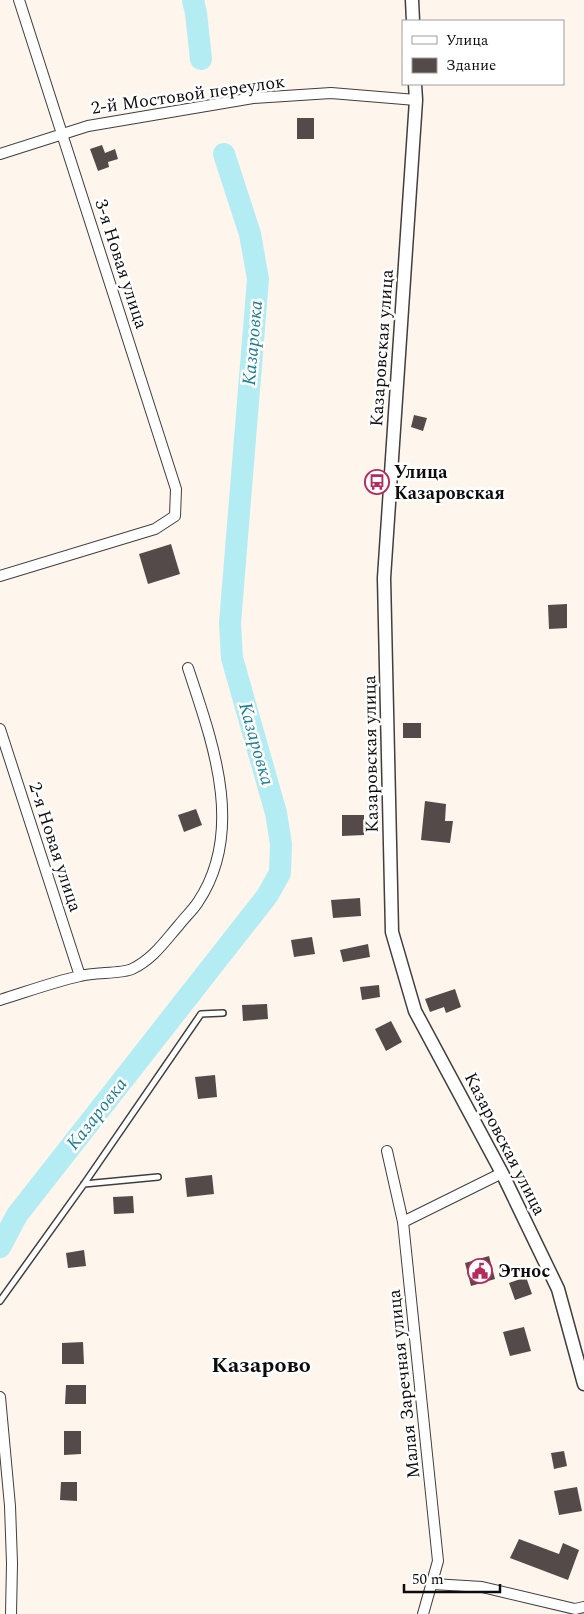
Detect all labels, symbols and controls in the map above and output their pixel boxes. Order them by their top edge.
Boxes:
legend [402,20,564,85]
text: Улица [446,29,489,52]
text: Здание [446,54,496,77]
street label: 2-й Мостовой переулок [89,68,287,122]
street label: 3-я Новая улица [87,196,155,333]
street label: Казаровская улица [363,268,401,428]
water label: Казаровка [235,299,271,387]
place label: Улица Казаровская [394,459,505,507]
bus stop icon: Улица Казаровская [364,469,390,495]
street label: Казаровская улица [356,675,386,833]
water label: Казаровка [230,699,282,789]
street label: 2-я Новая улица [21,779,89,916]
street label: Казаровская улица [457,1068,553,1220]
water label: Казаровка [59,1071,135,1157]
public building icon: Этнос [467,1258,493,1284]
place label: Этнос [498,1258,550,1285]
street label: Малая Заречная улица [381,1288,427,1480]
district label: Казарово [211,1349,311,1382]
scale bar [404,1562,500,1594]
text: 50 m [412,1568,444,1591]

